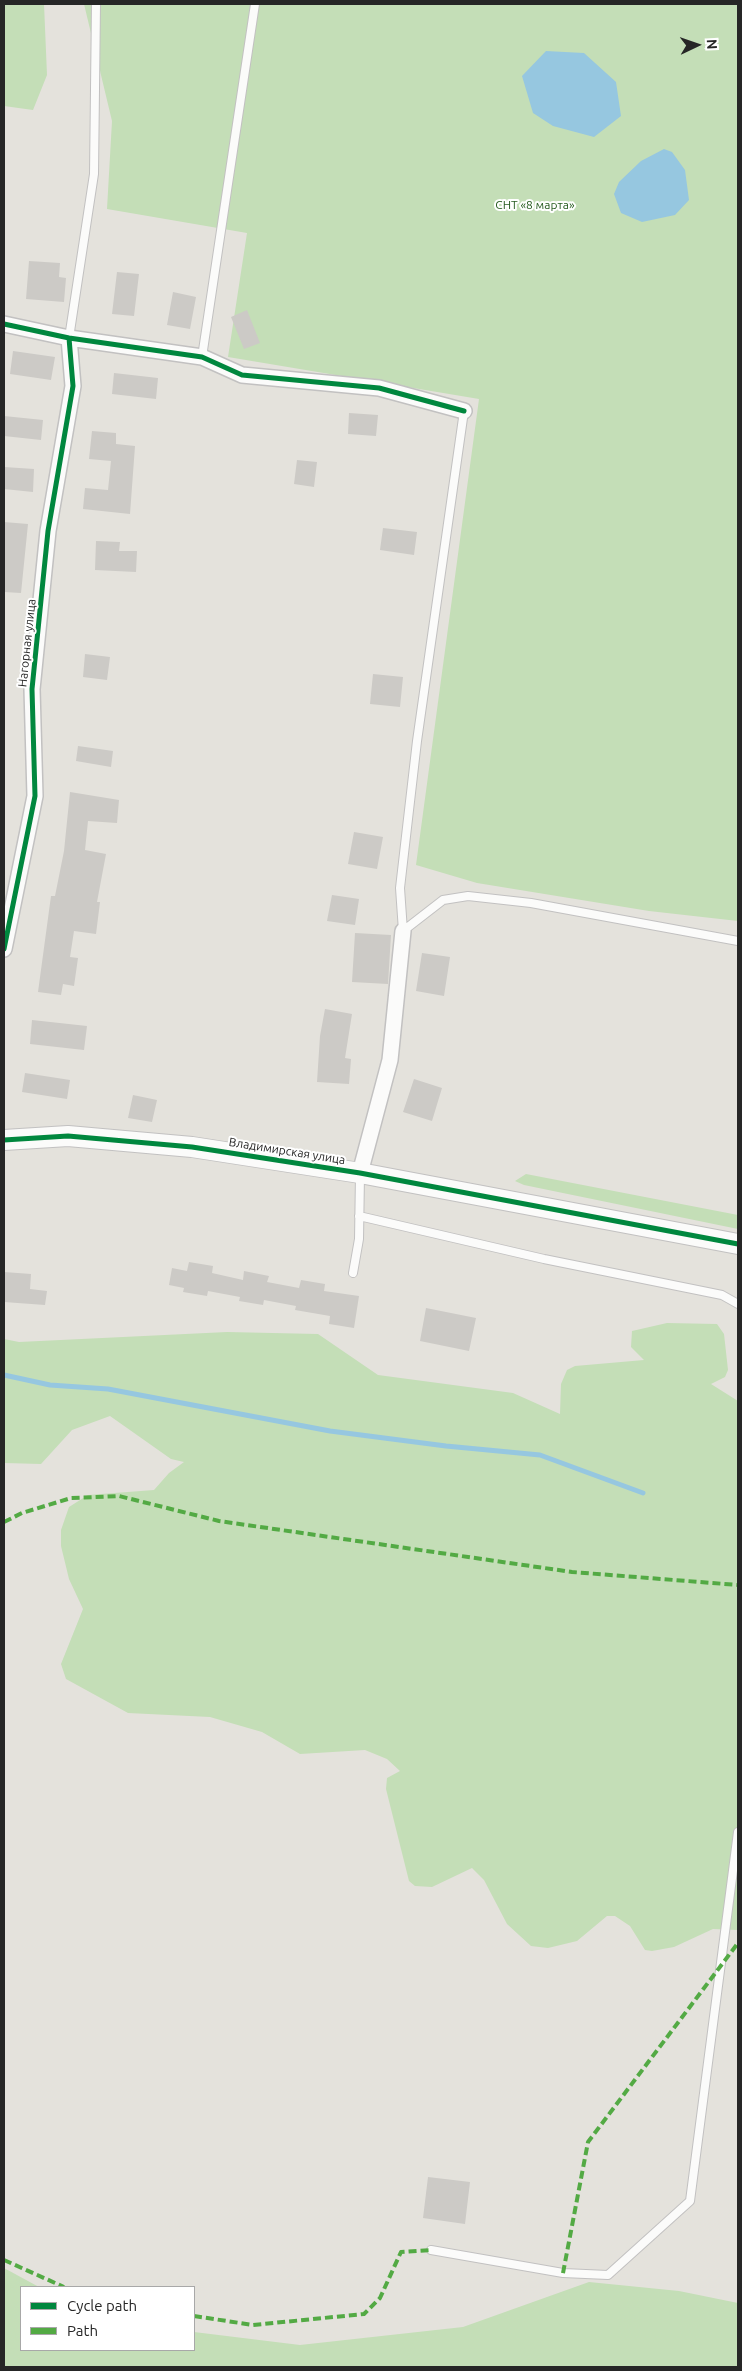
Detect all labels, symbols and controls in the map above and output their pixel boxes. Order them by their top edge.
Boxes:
north arrow [672,20,722,70]
text: N [704,39,720,50]
park label: СНТ «8 марта» [495,198,575,212]
street label: Нагорная улица [15,598,39,688]
street label: Владимирская улица [228,1135,346,1167]
legend [20,2286,195,2351]
text: Cycle path [67,2297,137,2314]
text: Path [67,2322,98,2339]

